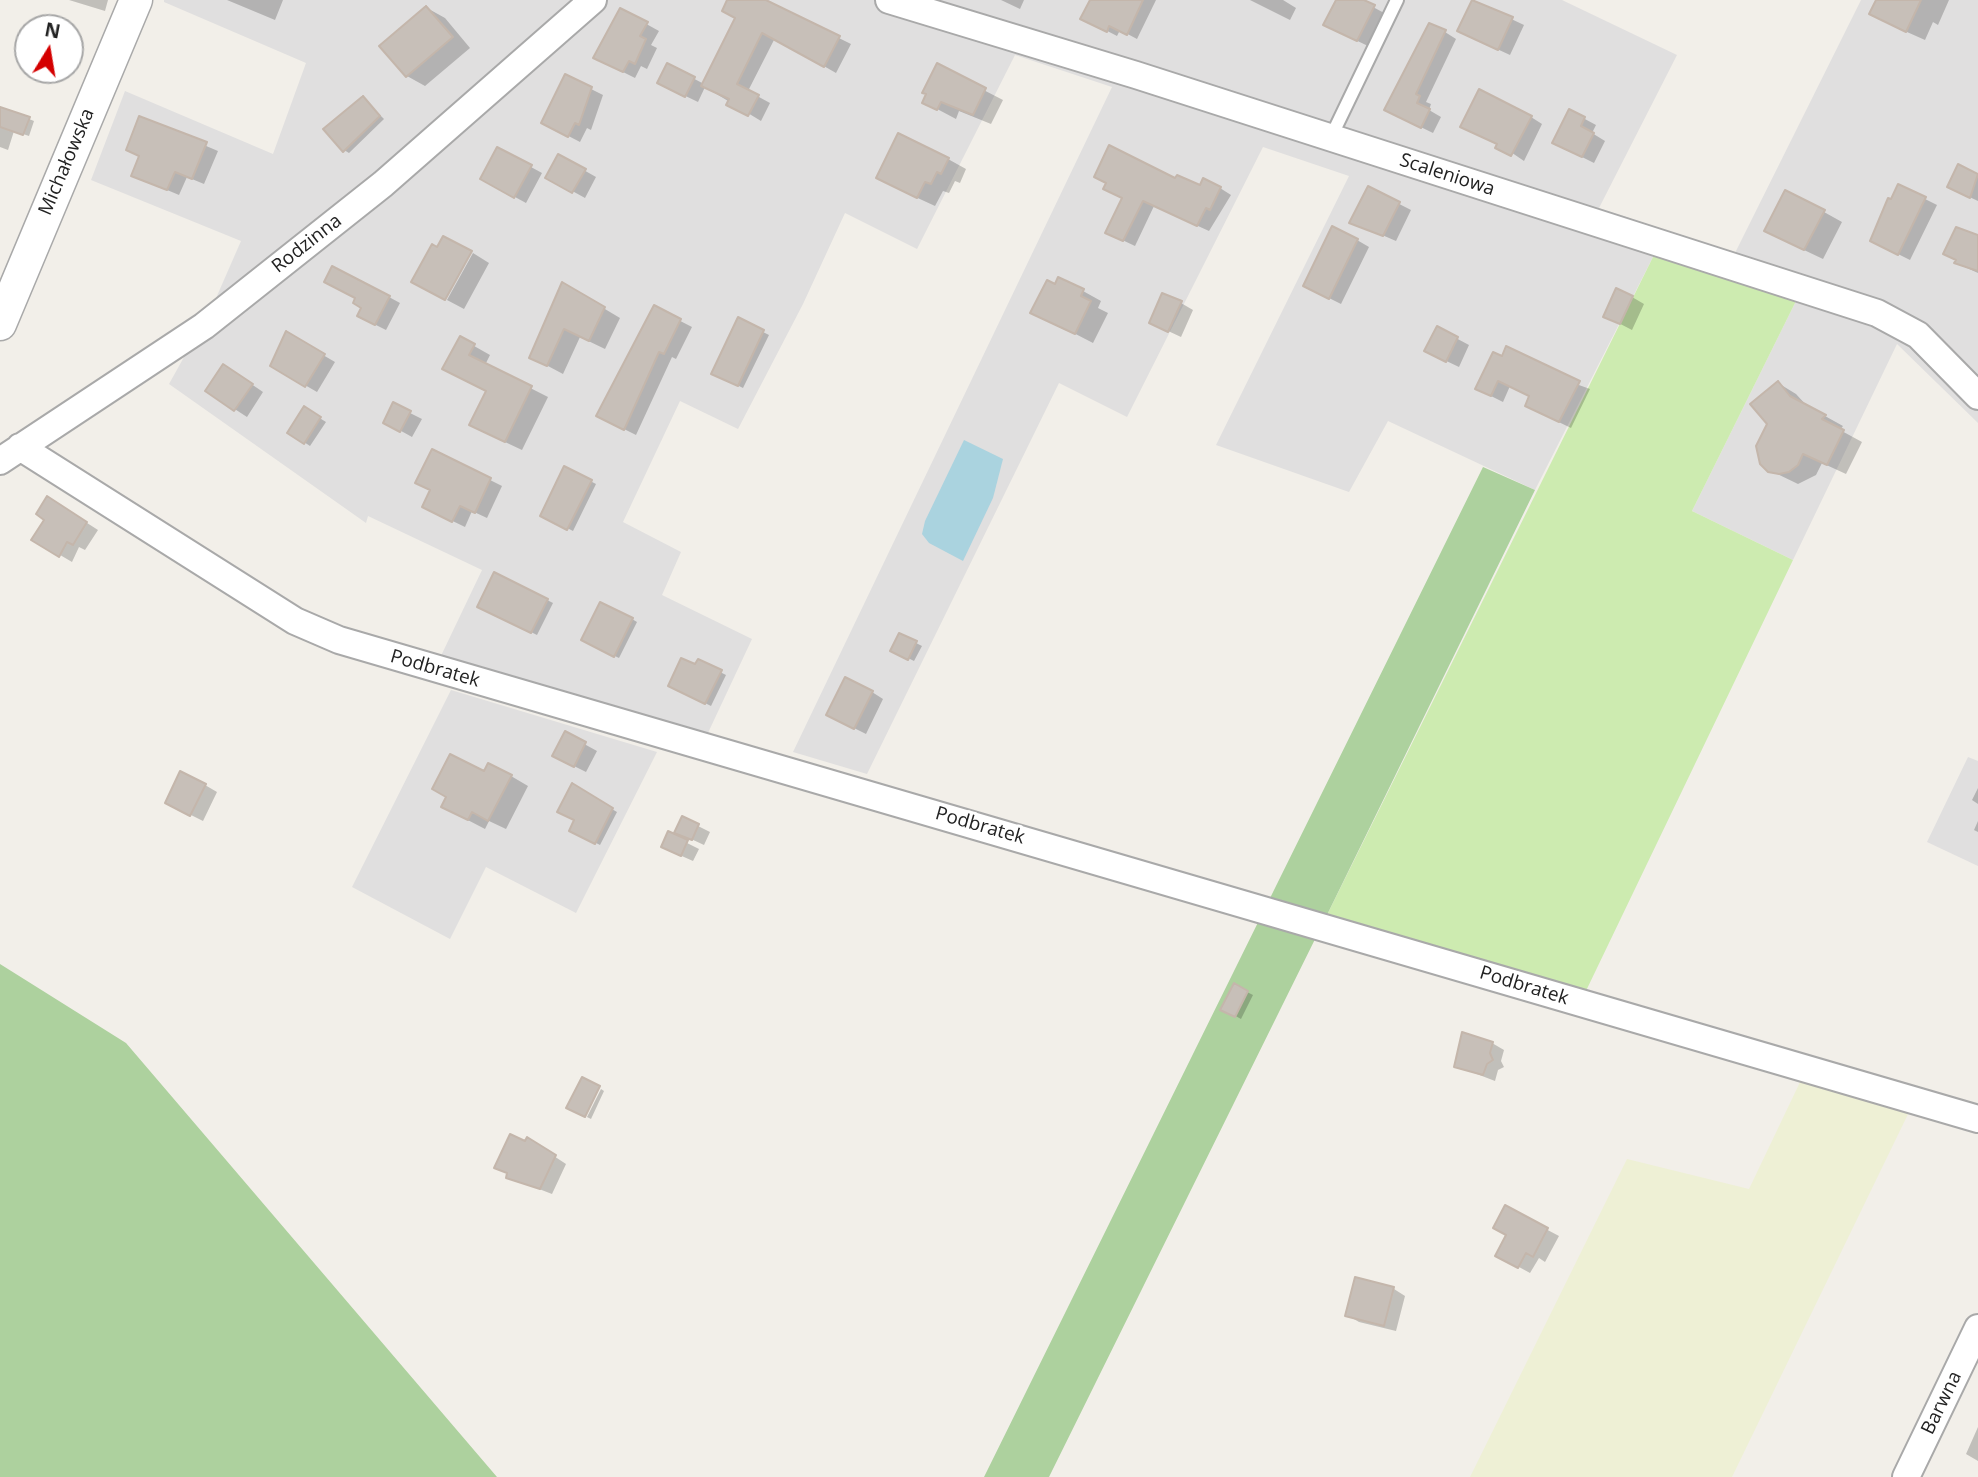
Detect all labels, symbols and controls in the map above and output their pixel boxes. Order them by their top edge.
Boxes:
north arrow [14,14,84,84]
text: N [43,16,63,45]
street label: Michałowska [34,105,100,219]
street label: Scaleniowa [1397,149,1497,201]
street label: Rodzinna [268,210,346,278]
street label: Podbratek [388,645,482,693]
street label: Podbratek [933,802,1027,850]
street label: Podbratek [1477,962,1571,1010]
street label: Barwna [1917,1368,1967,1438]

